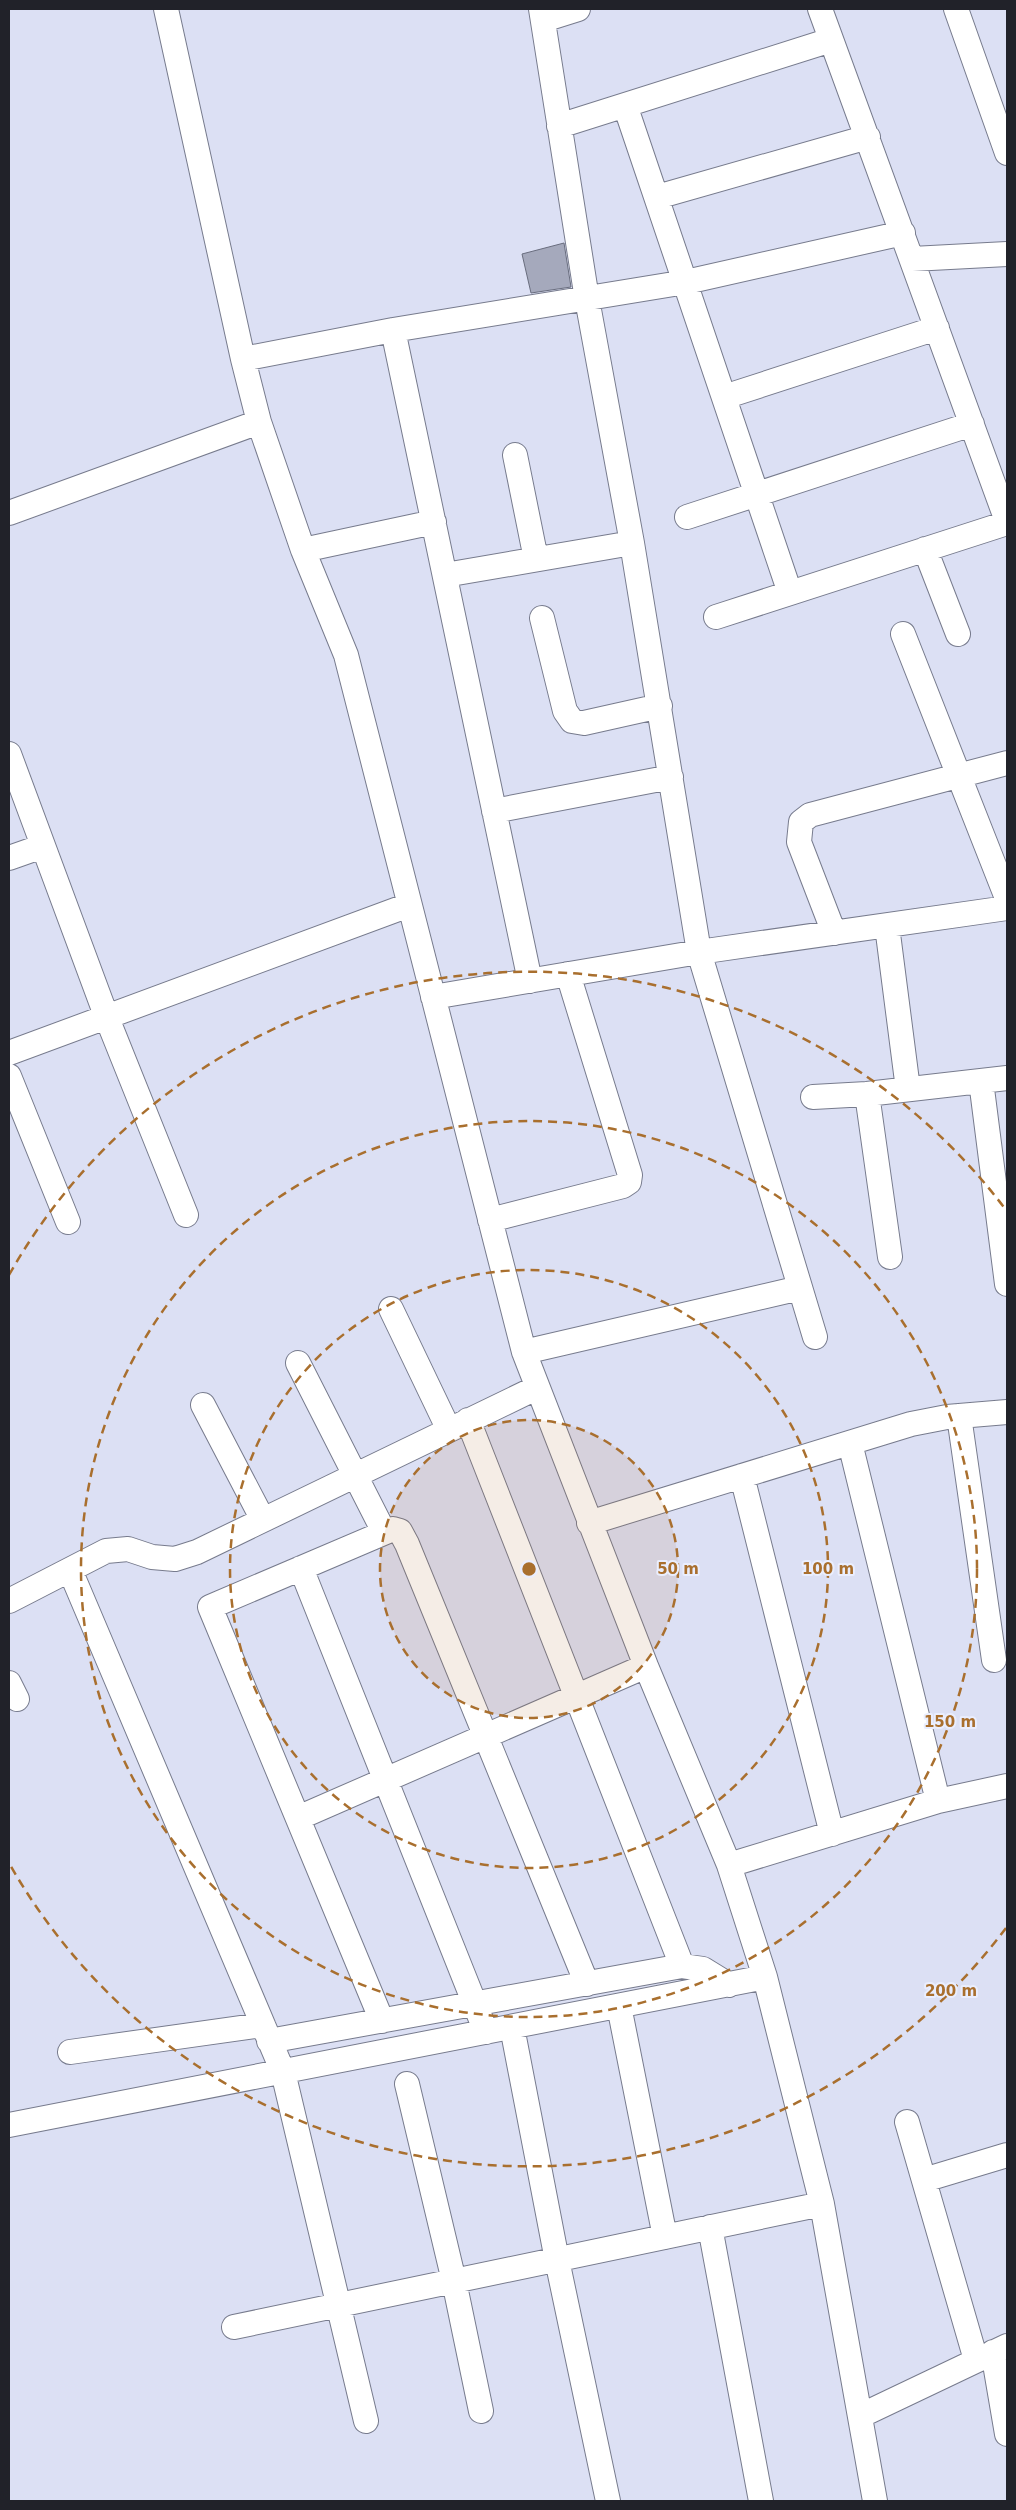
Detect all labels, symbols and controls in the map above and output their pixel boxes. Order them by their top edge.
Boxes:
centre of rings [520,1560,538,1578]
text: 50 m [657,1560,699,1578]
text: 100 m [802,1560,854,1578]
text: 150 m [924,1713,976,1731]
text: 200 m [925,1982,977,2000]

